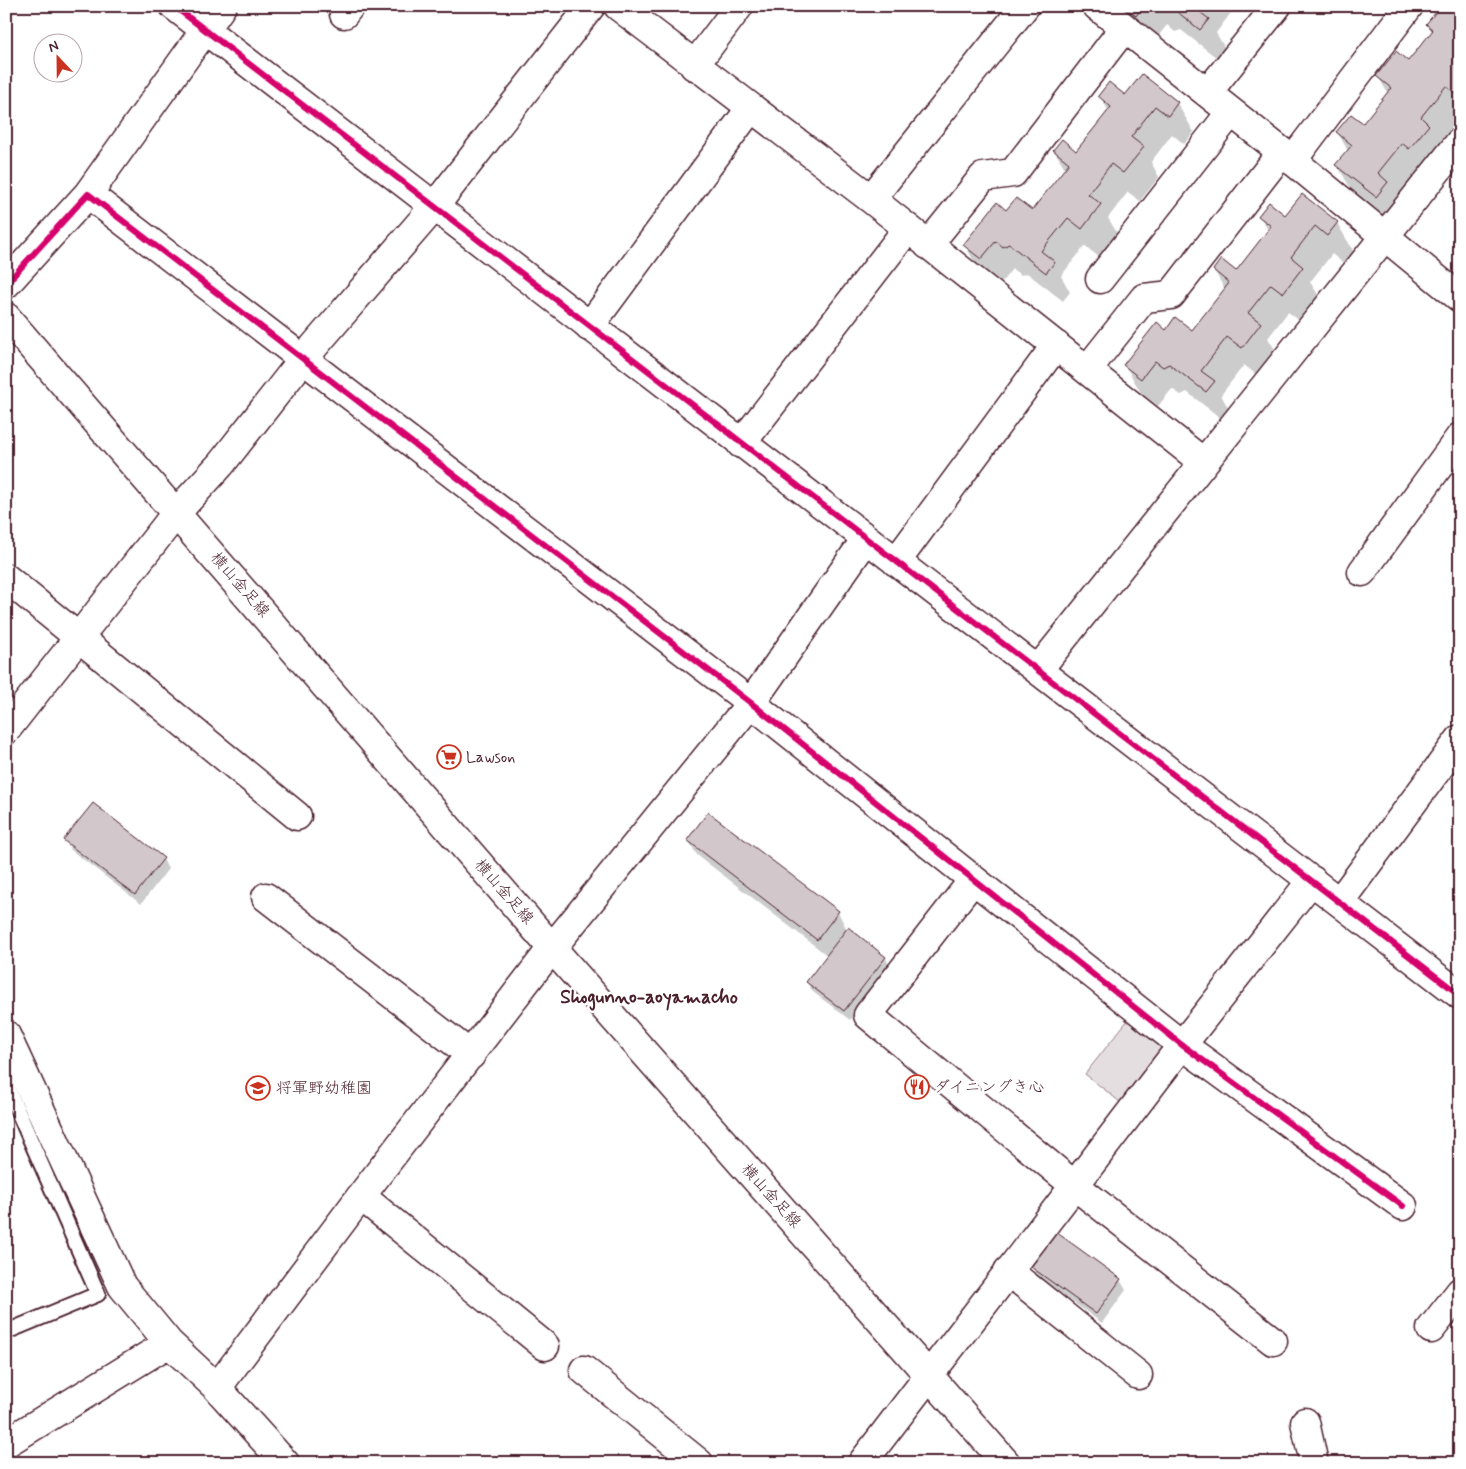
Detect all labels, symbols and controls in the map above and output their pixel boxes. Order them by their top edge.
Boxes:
north arrow [32,32,82,82]
text: N [46,37,61,57]
street label: 横山金足線 [206,548,274,622]
supermarket icon: Lawson [436,744,462,770]
place label: Lawson [466,747,515,768]
street label: 横山金足線 [470,855,538,929]
district label: Shogunno-aoyamacho [560,985,738,1011]
restaurant icon: ダイニングき心 [904,1074,930,1100]
school or university icon: 将軍野幼稚園 [245,1075,271,1101]
place label: ダイニングき心 [934,1077,1044,1098]
place label: 将軍野幼稚園 [276,1078,372,1099]
street label: 横山金足線 [736,1159,806,1233]

